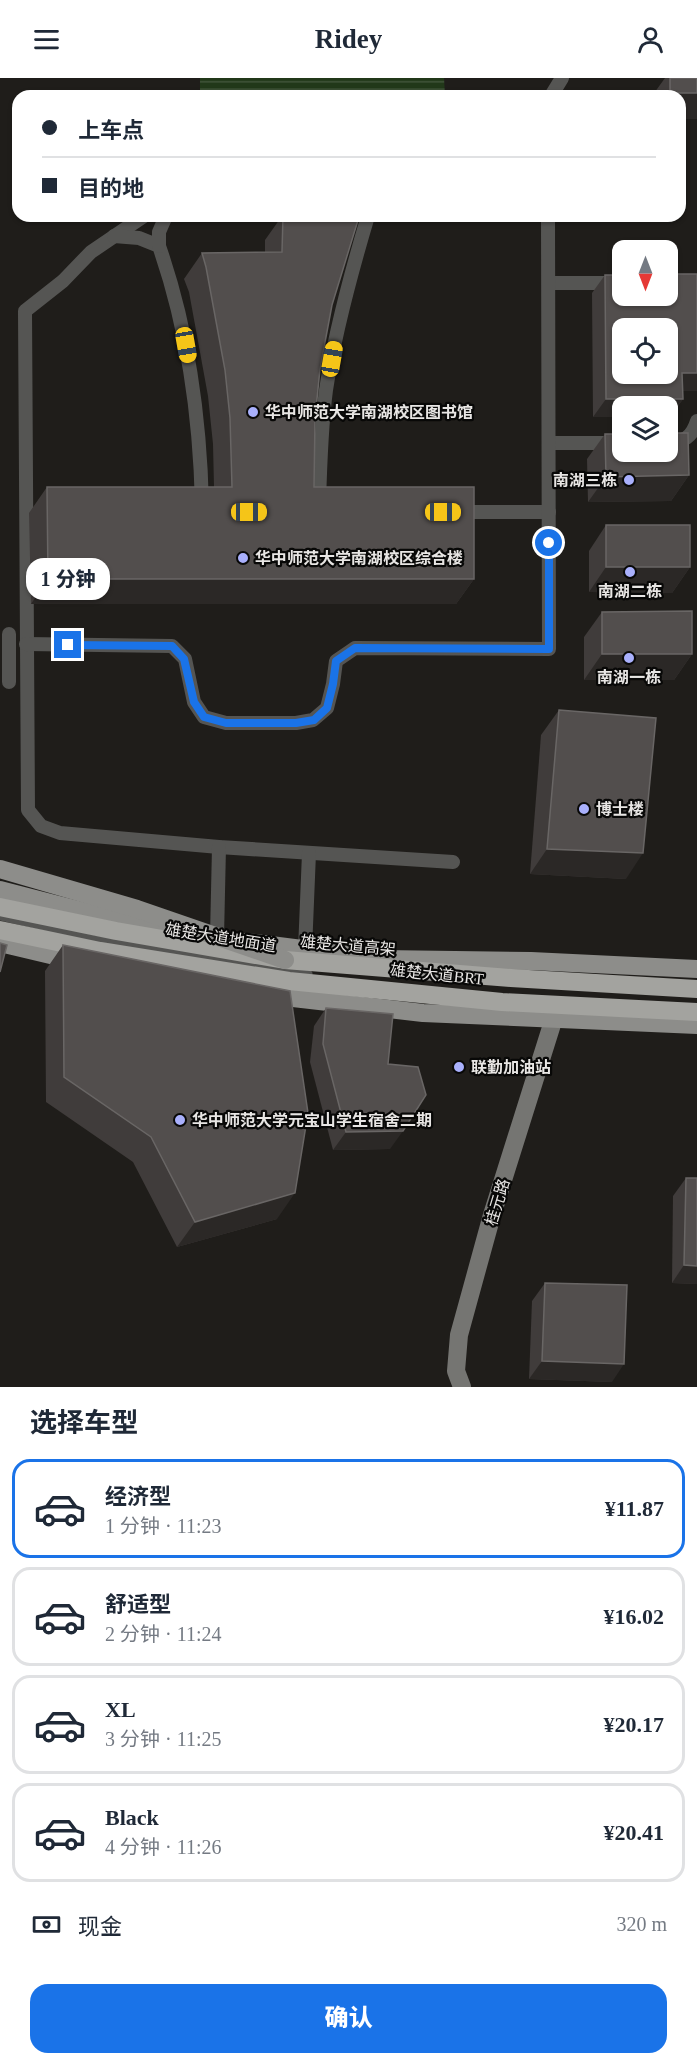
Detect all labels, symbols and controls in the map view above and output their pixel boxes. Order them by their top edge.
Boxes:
icon: menu [30,23,63,56]
icon: person [634,23,667,56]
text: Ridey [315,24,382,54]
text: 上车点 [78,118,144,143]
text: 目的地 [78,176,144,201]
north arrow [612,240,678,306]
map controls [612,240,678,462]
button: locate [612,318,678,384]
car [174,326,198,364]
car [320,340,344,378]
button: layers [612,396,678,462]
place label: 华中师范大学南湖校区图书馆 [265,403,473,421]
marker: 华中师范大学南湖校区图书馆 [246,405,260,419]
place label: 南湖三栋 [553,471,617,489]
marker: 南湖三栋 [622,473,636,487]
car [231,503,267,521]
car [425,503,461,521]
route start [535,529,562,556]
place label: 华中师范大学南湖校区综合楼 [255,549,463,567]
marker: 华中师范大学南湖校区综合楼 [236,551,250,565]
callout: 1 分钟 [26,558,110,600]
marker: 南湖二栋 [623,565,637,579]
text: 1 分钟 [41,568,96,590]
place label: 南湖二栋 [598,582,662,600]
route end [54,631,81,658]
marker: 南湖一栋 [622,651,636,665]
place label: 南湖一栋 [597,668,661,686]
place label: 博士楼 [596,800,644,818]
marker: 博士楼 [577,802,591,816]
street label: 雄楚大道地面道 [164,920,278,955]
street label: 雄楚大道高架 [299,933,397,958]
street label: 雄楚大道BRT [389,961,485,988]
place label: 联勤加油站 [471,1059,551,1076]
marker: 联勤加油站 [452,1060,466,1074]
place label: 华中师范大学元宝山学生宿舍二期 [192,1111,432,1129]
marker: 华中师范大学元宝山学生宿舍二期 [173,1113,187,1127]
street label: 桂元路 [482,1177,513,1228]
text: 选择车型 [30,1408,138,1438]
icon: car [33,1482,87,1536]
text: 经济型 [105,1484,171,1509]
text: ¥11.87 [605,1496,664,1521]
text: 1 分钟 · 11:23 [105,1515,221,1537]
icon: car [33,1590,87,1644]
text: 舒适型 [105,1592,171,1617]
text: ¥16.02 [604,1604,664,1629]
text: 2 分钟 · 11:24 [105,1623,221,1645]
text: XL [105,1697,136,1722]
icon: car [33,1698,87,1752]
text: ¥20.17 [604,1712,664,1737]
text: 3 分钟 · 11:25 [105,1728,221,1750]
text: Black [105,1805,159,1830]
icon: car [33,1806,87,1860]
text: ¥20.41 [604,1820,664,1845]
text: 4 分钟 · 11:26 [105,1836,221,1858]
icon: cash [30,1908,63,1941]
text: 320 m [616,1913,667,1935]
text: 现金 [78,1914,122,1939]
button: 确认 [30,1984,667,2053]

